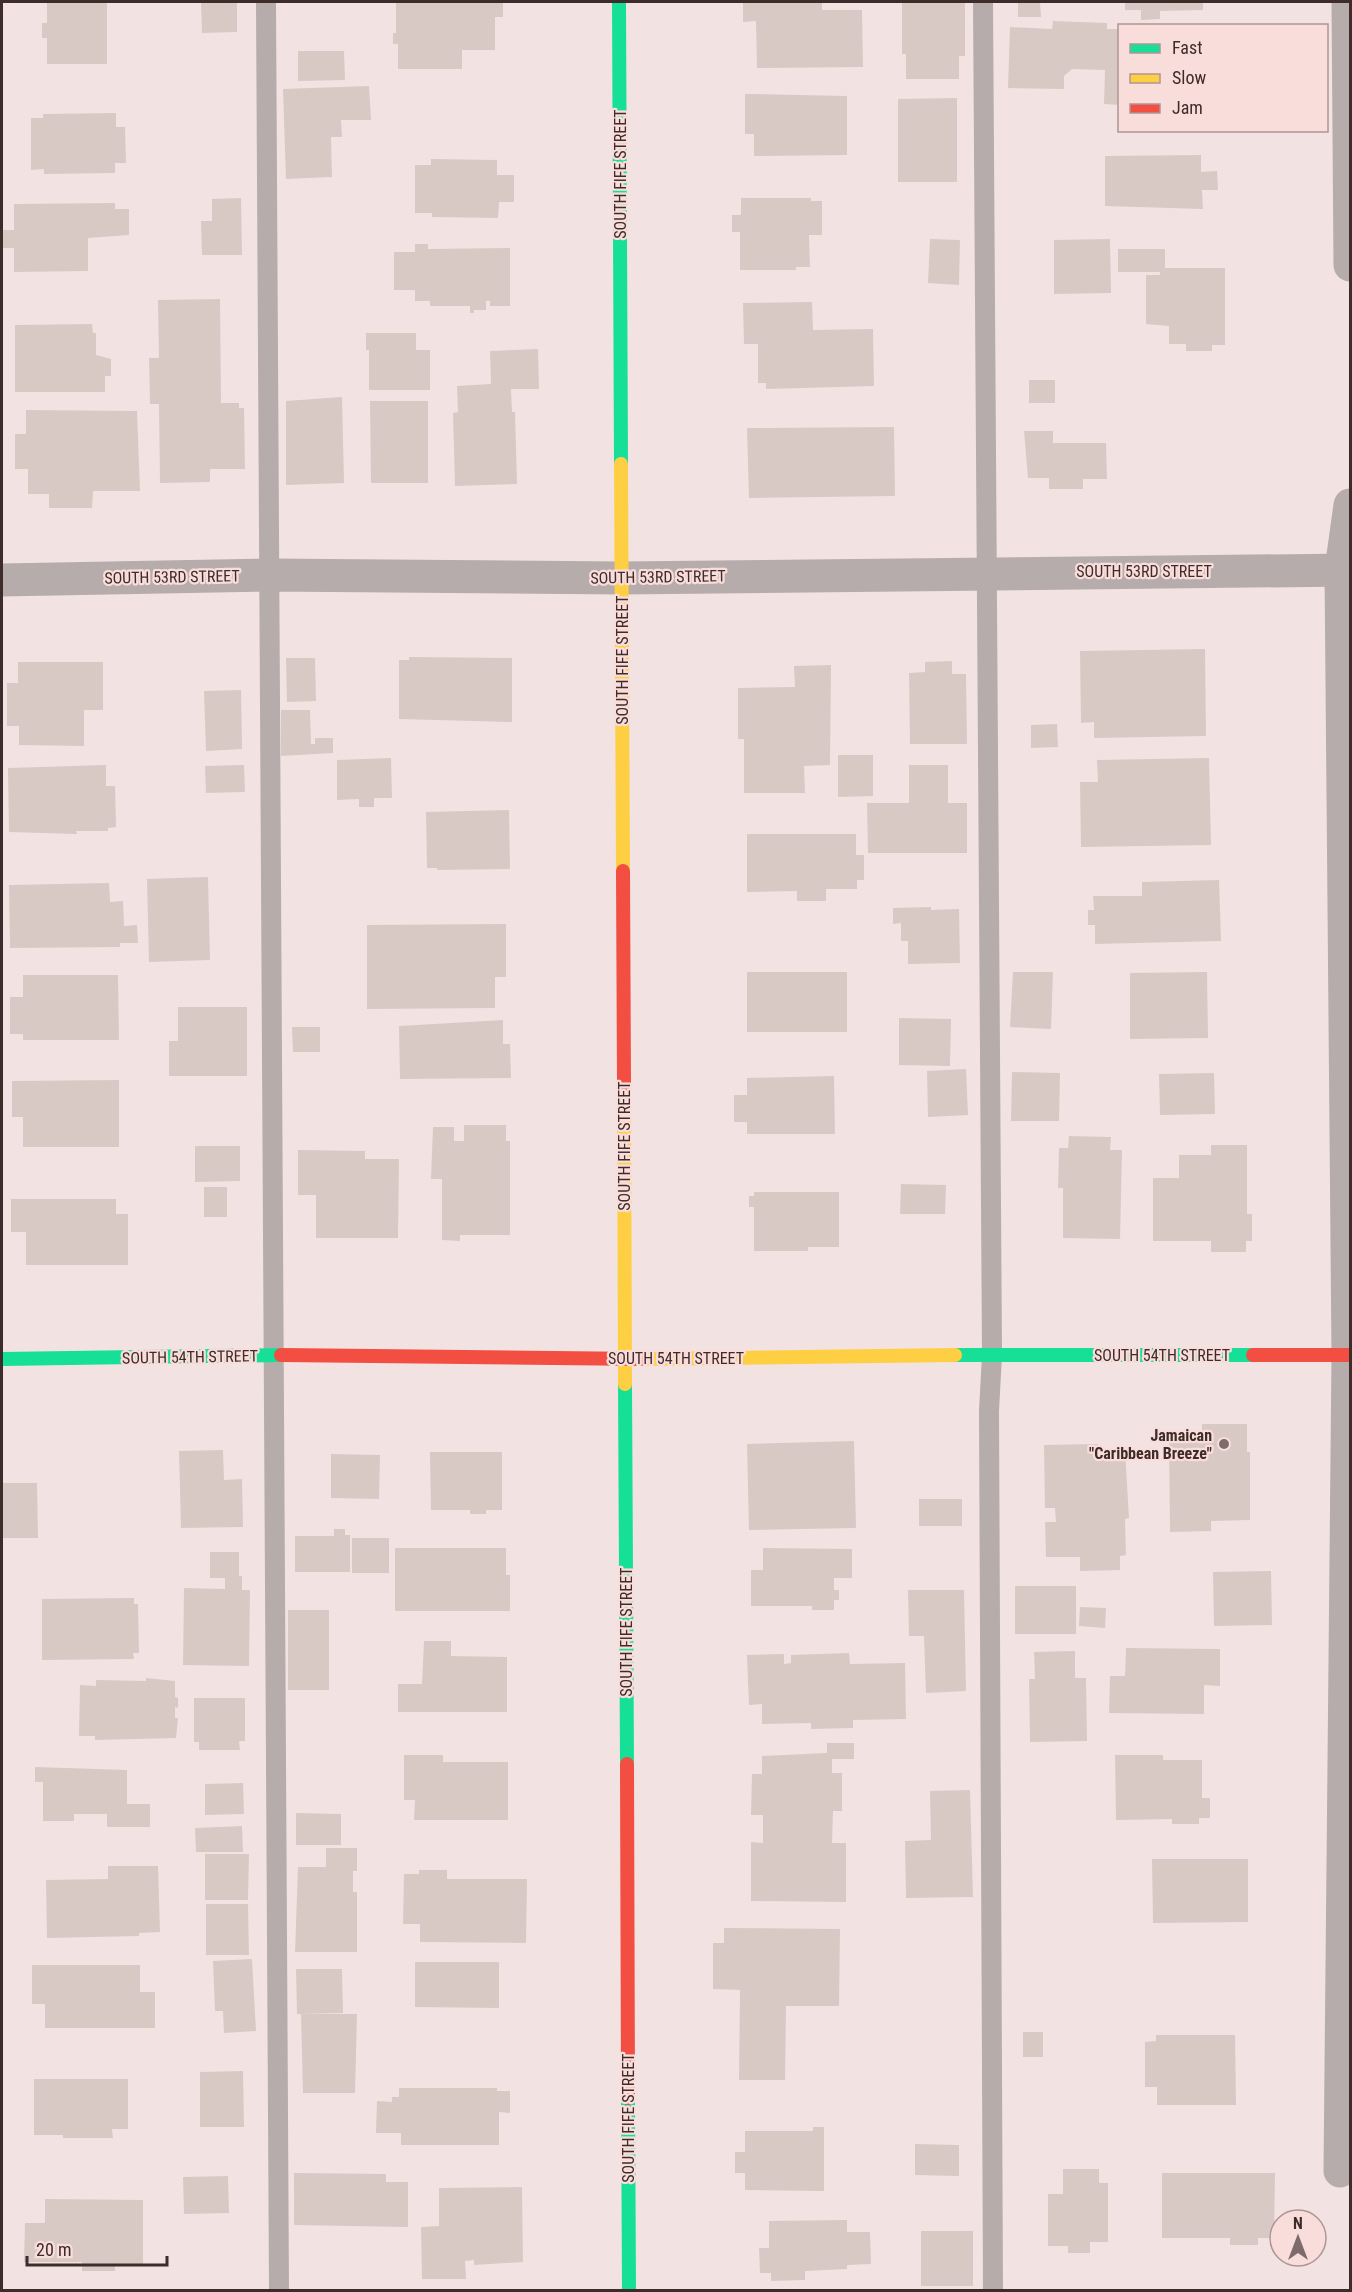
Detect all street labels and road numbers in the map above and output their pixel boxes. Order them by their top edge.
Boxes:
street label: SOUTH FIFE STREET [611,109,630,239]
street label: SOUTH 53RD STREET [1076,562,1212,581]
street label: SOUTH 53RD STREET [104,566,240,588]
street label: SOUTH 53RD STREET [590,566,726,588]
street label: SOUTH FIFE STREET [613,595,632,725]
street label: SOUTH FIFE STREET [615,1081,634,1211]
street label: SOUTH 54TH STREET [122,1346,258,1368]
street label: SOUTH 54TH STREET [1094,1346,1230,1365]
street label: SOUTH 54TH STREET [608,1349,744,1368]
street label: SOUTH FIFE STREET [617,1567,636,1697]
street label: SOUTH FIFE STREET [619,2053,638,2183]

